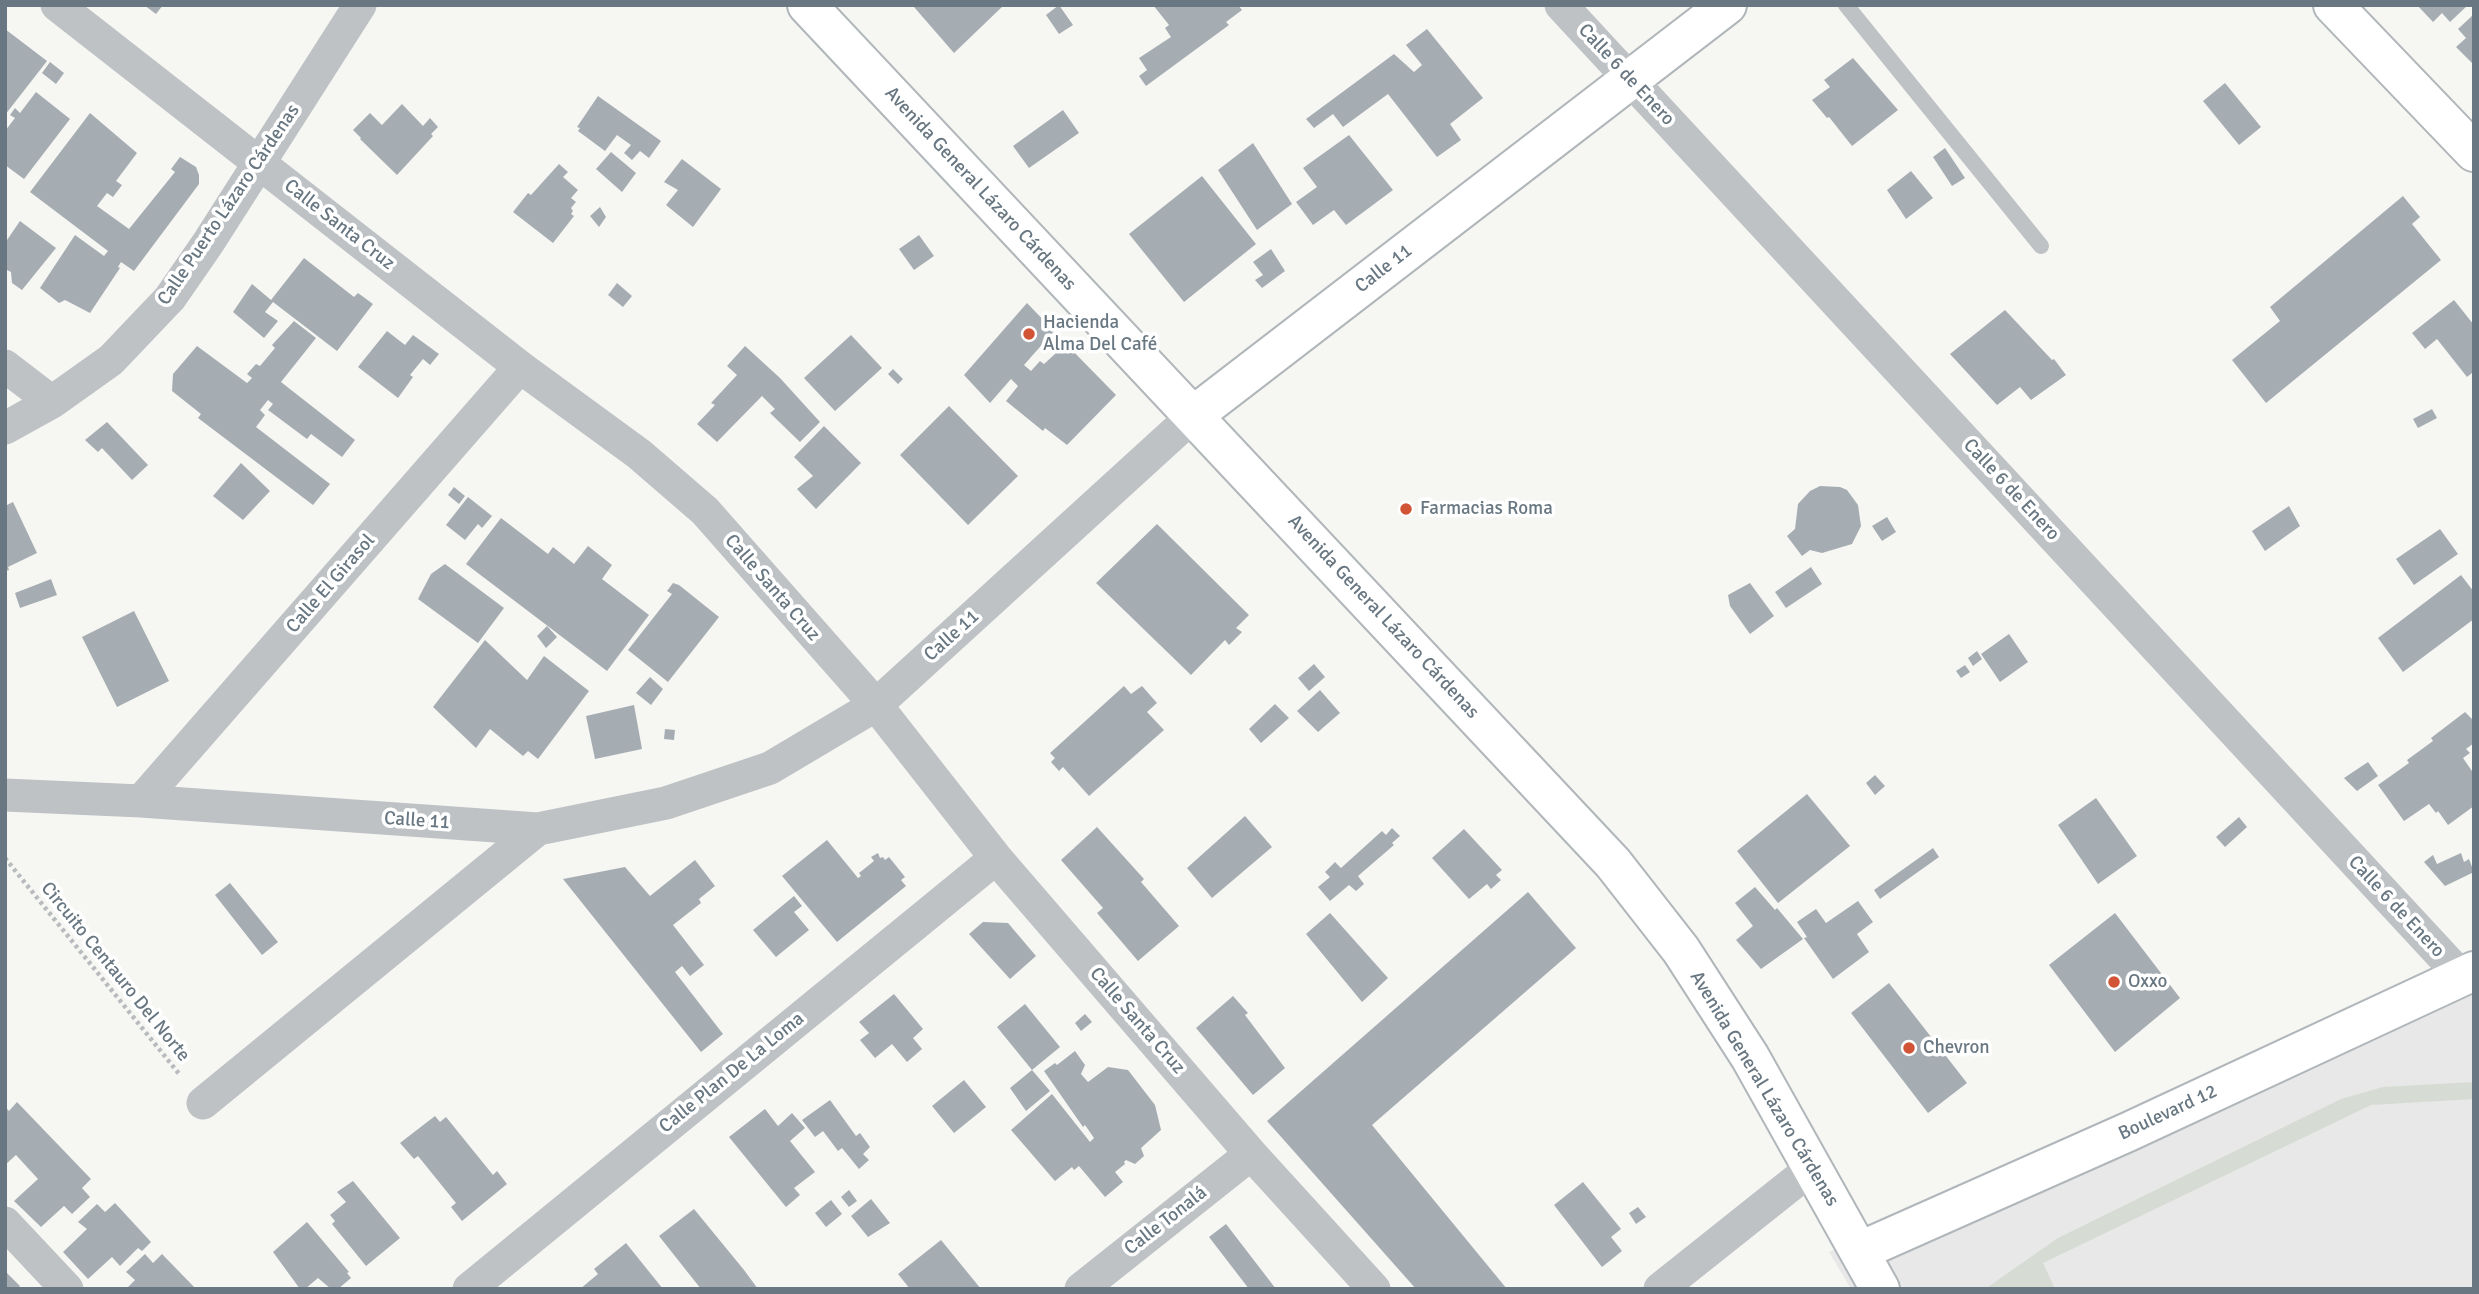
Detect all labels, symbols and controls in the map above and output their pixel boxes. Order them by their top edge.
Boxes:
street label: Calle 6 de Enero [1573,19,1679,131]
street label: Avenida General Lázaro Cárdenas [879,82,1081,296]
street label: Calle Puerto Lázaro Cárdenas [153,100,305,310]
street label: Calle Santa Cruz [279,175,399,275]
street label: Calle 11 [1351,240,1417,298]
place label: Hacienda Alma Del Café [1043,312,1157,356]
marker: Hacienda Alma Del Café [1021,326,1037,342]
street label: Calle 6 de Enero [1958,434,2064,546]
place label: Farmacias Roma [1420,498,1553,520]
marker: Farmacias Roma [1398,501,1414,517]
street label: Avenida General Lázaro Cárdenas [1282,510,1484,724]
street label: Calle El Girasol [282,530,380,638]
street label: Calle Santa Cruz [720,530,824,646]
street label: Calle 11 [920,605,984,667]
street label: Calle 11 [383,807,451,835]
street label: Calle 6 de Enero [2343,851,2449,963]
street label: Circuito Centauro Del Norte [36,878,194,1066]
street label: Calle Santa Cruz [1085,963,1189,1079]
street label: Avenida General Lázaro Cárdenas [1685,967,1843,1211]
place label: Oxxo [2128,971,2167,993]
marker: Oxxo [2106,974,2122,990]
street label: Calle Plan De La Loma [655,1008,809,1138]
place label: Chevron [1923,1037,1990,1059]
marker: Chevron [1901,1040,1917,1056]
street label: Boulevard 12 [2115,1080,2221,1146]
street label: Calle Tonalá [1120,1182,1212,1260]

